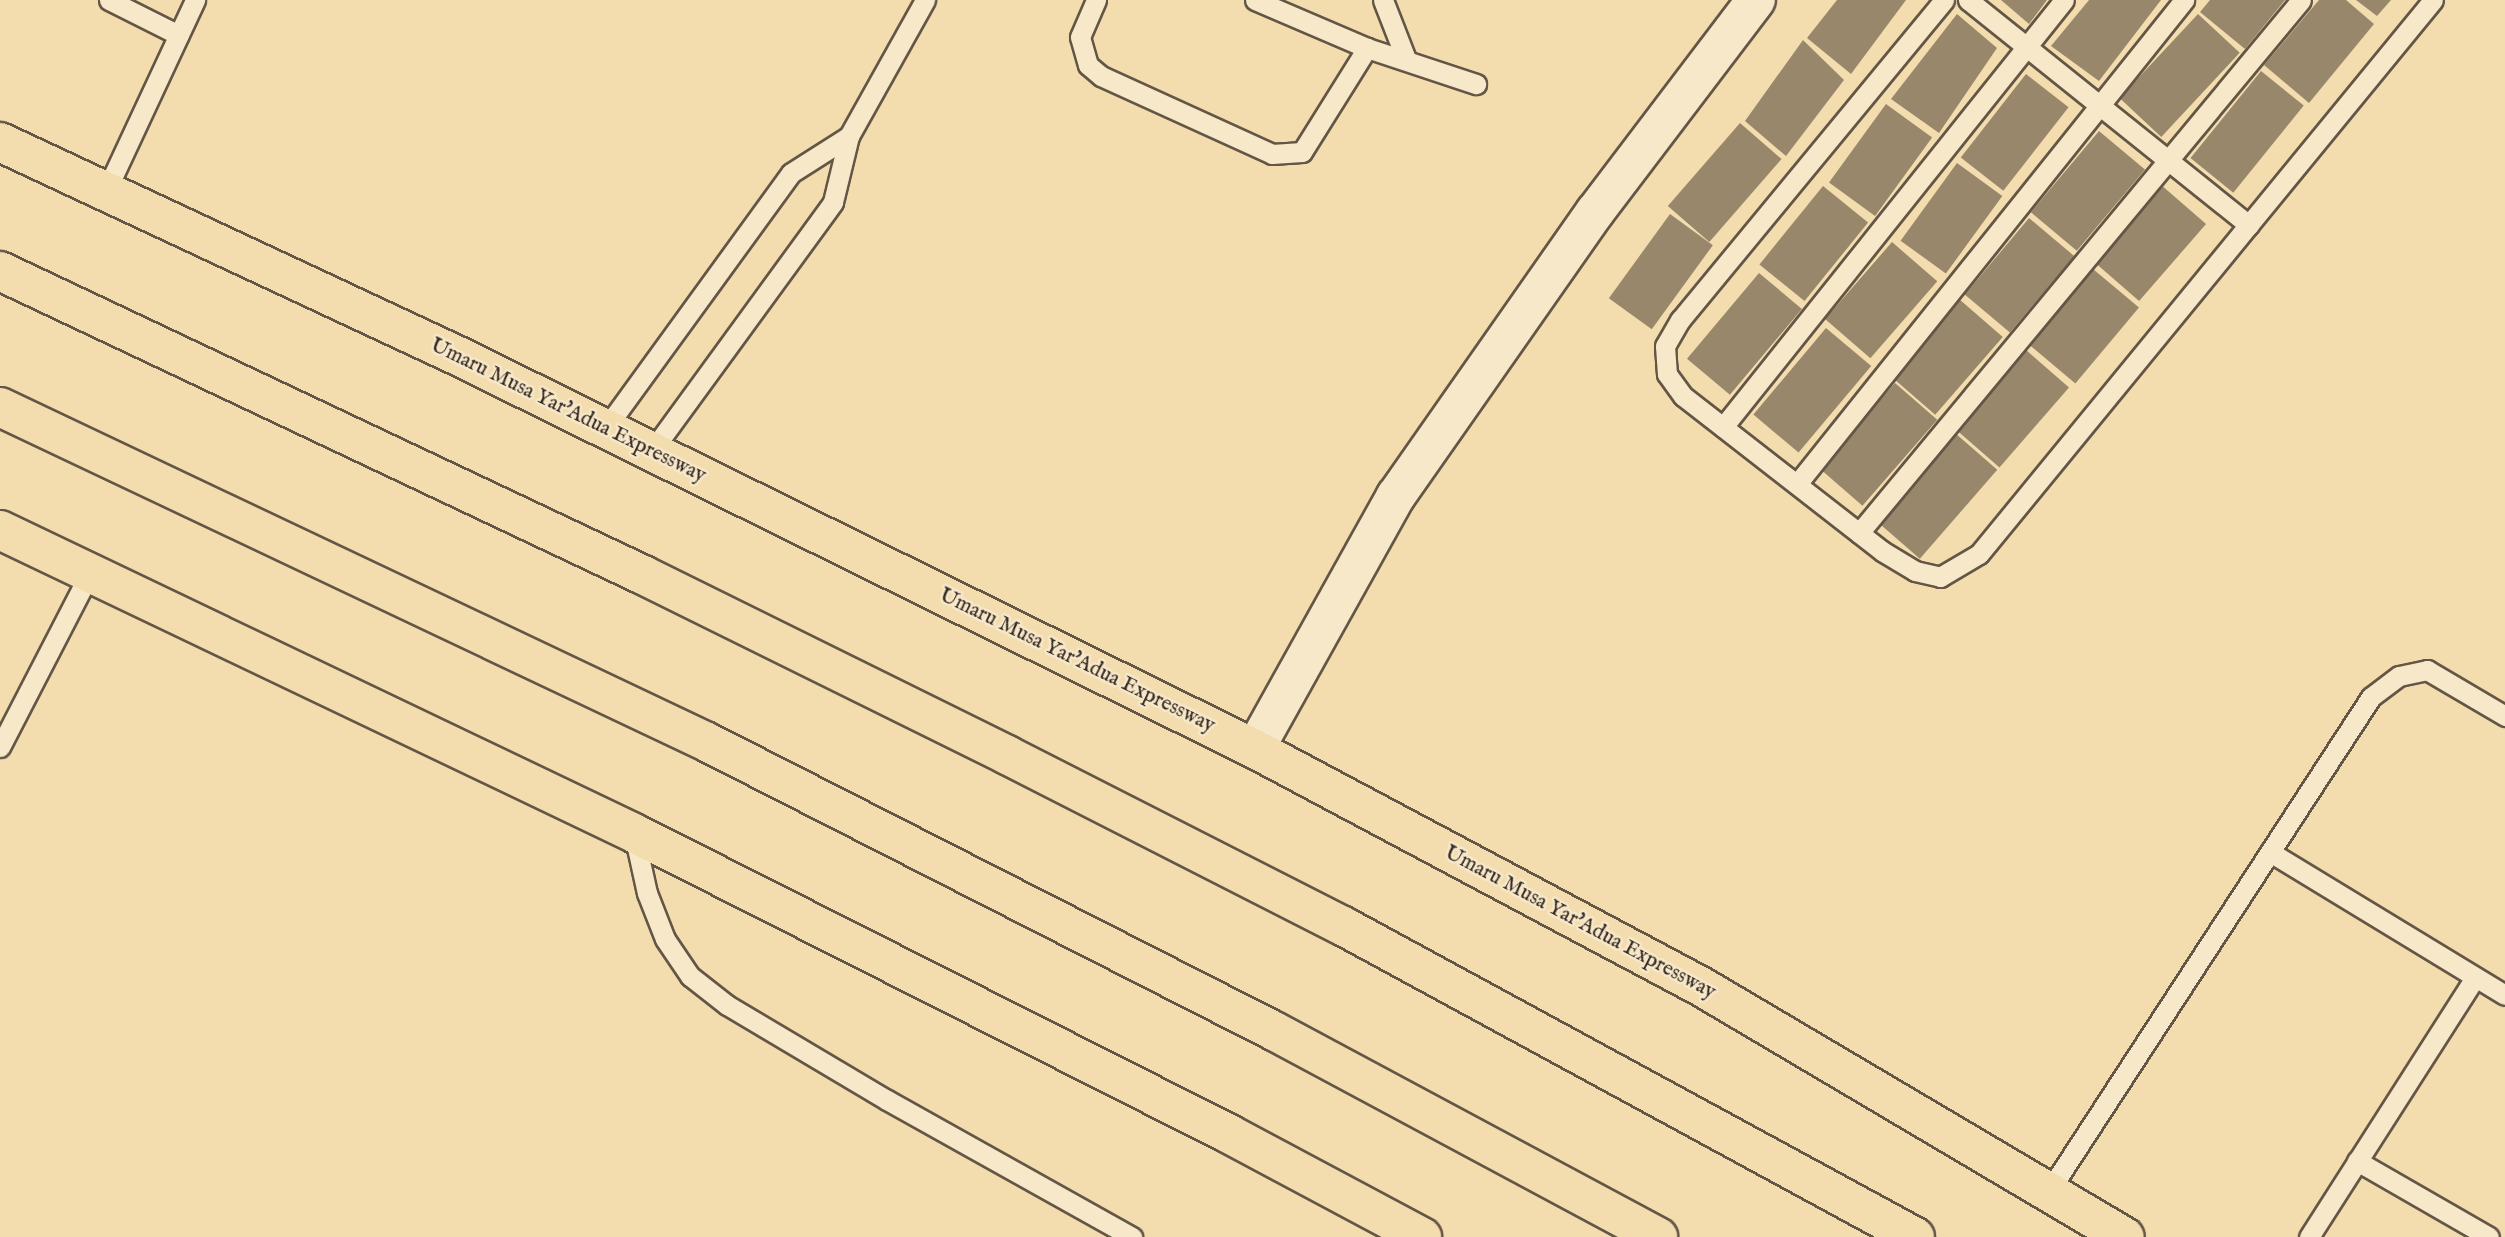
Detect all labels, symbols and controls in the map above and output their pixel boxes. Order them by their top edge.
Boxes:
street label: Umaru Musa Yar'Adua Expressway [426,333,710,489]
street label: Umaru Musa Yar'Adua Expressway [935,583,1219,739]
street label: Umaru Musa Yar'Adua Expressway [1440,841,1720,1005]

